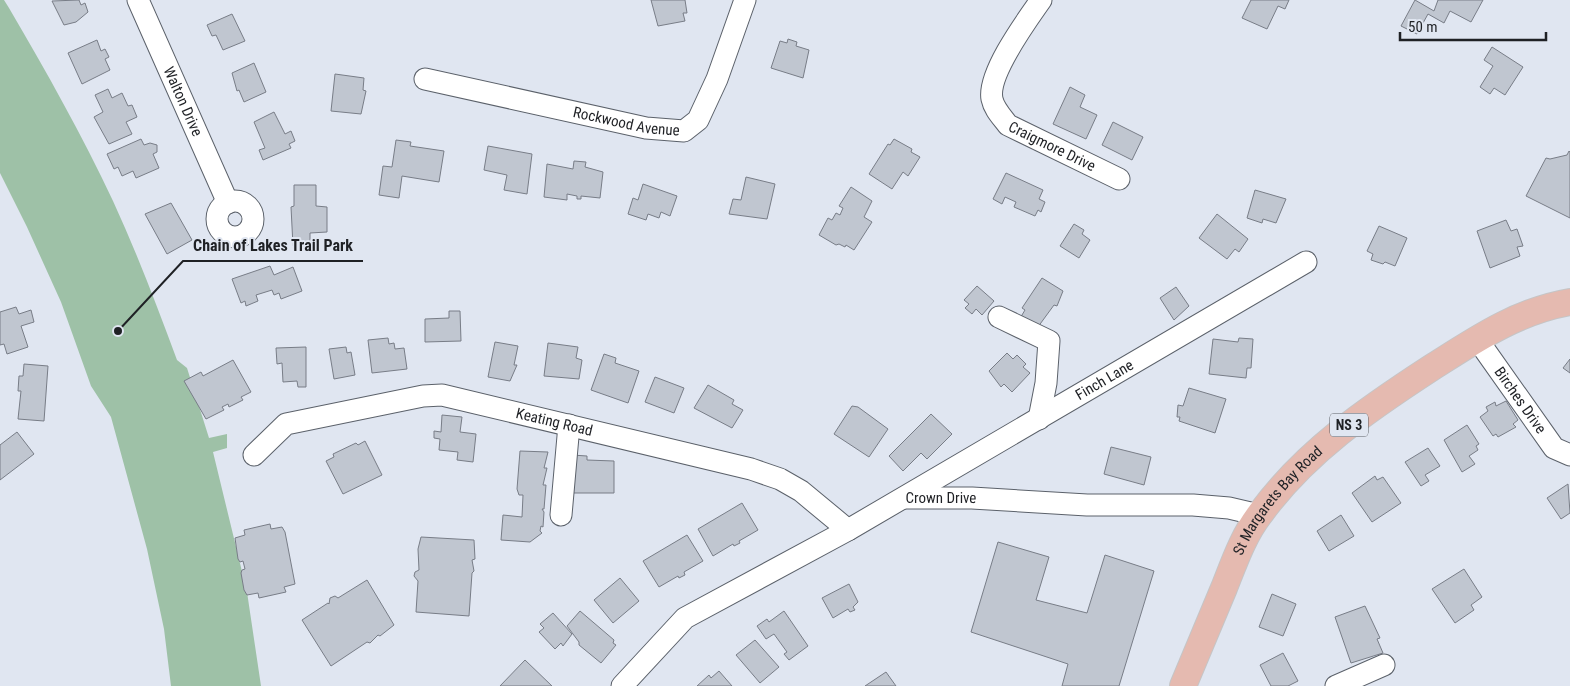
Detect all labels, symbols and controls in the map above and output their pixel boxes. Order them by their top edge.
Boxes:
scale bar [1400,10,1546,42]
text: 50 m [1408,18,1438,36]
street label: Walton Drive [160,64,206,139]
street label: Rockwood Avenue [571,103,680,140]
street label: Craigmore Drive [1006,118,1098,175]
callout: Chain of Lakes Trail Park [183,230,363,261]
text: Chain of Lakes Trail Park [193,236,353,255]
street label: Finch Lane [1072,356,1137,404]
street label: Birches Drive [1491,363,1550,437]
street label: Keating Road [514,404,595,440]
road number: NS 3 [1330,414,1368,436]
street label: St Margarets Bay Road [1229,442,1326,558]
street label: Crown Drive [906,489,977,507]

